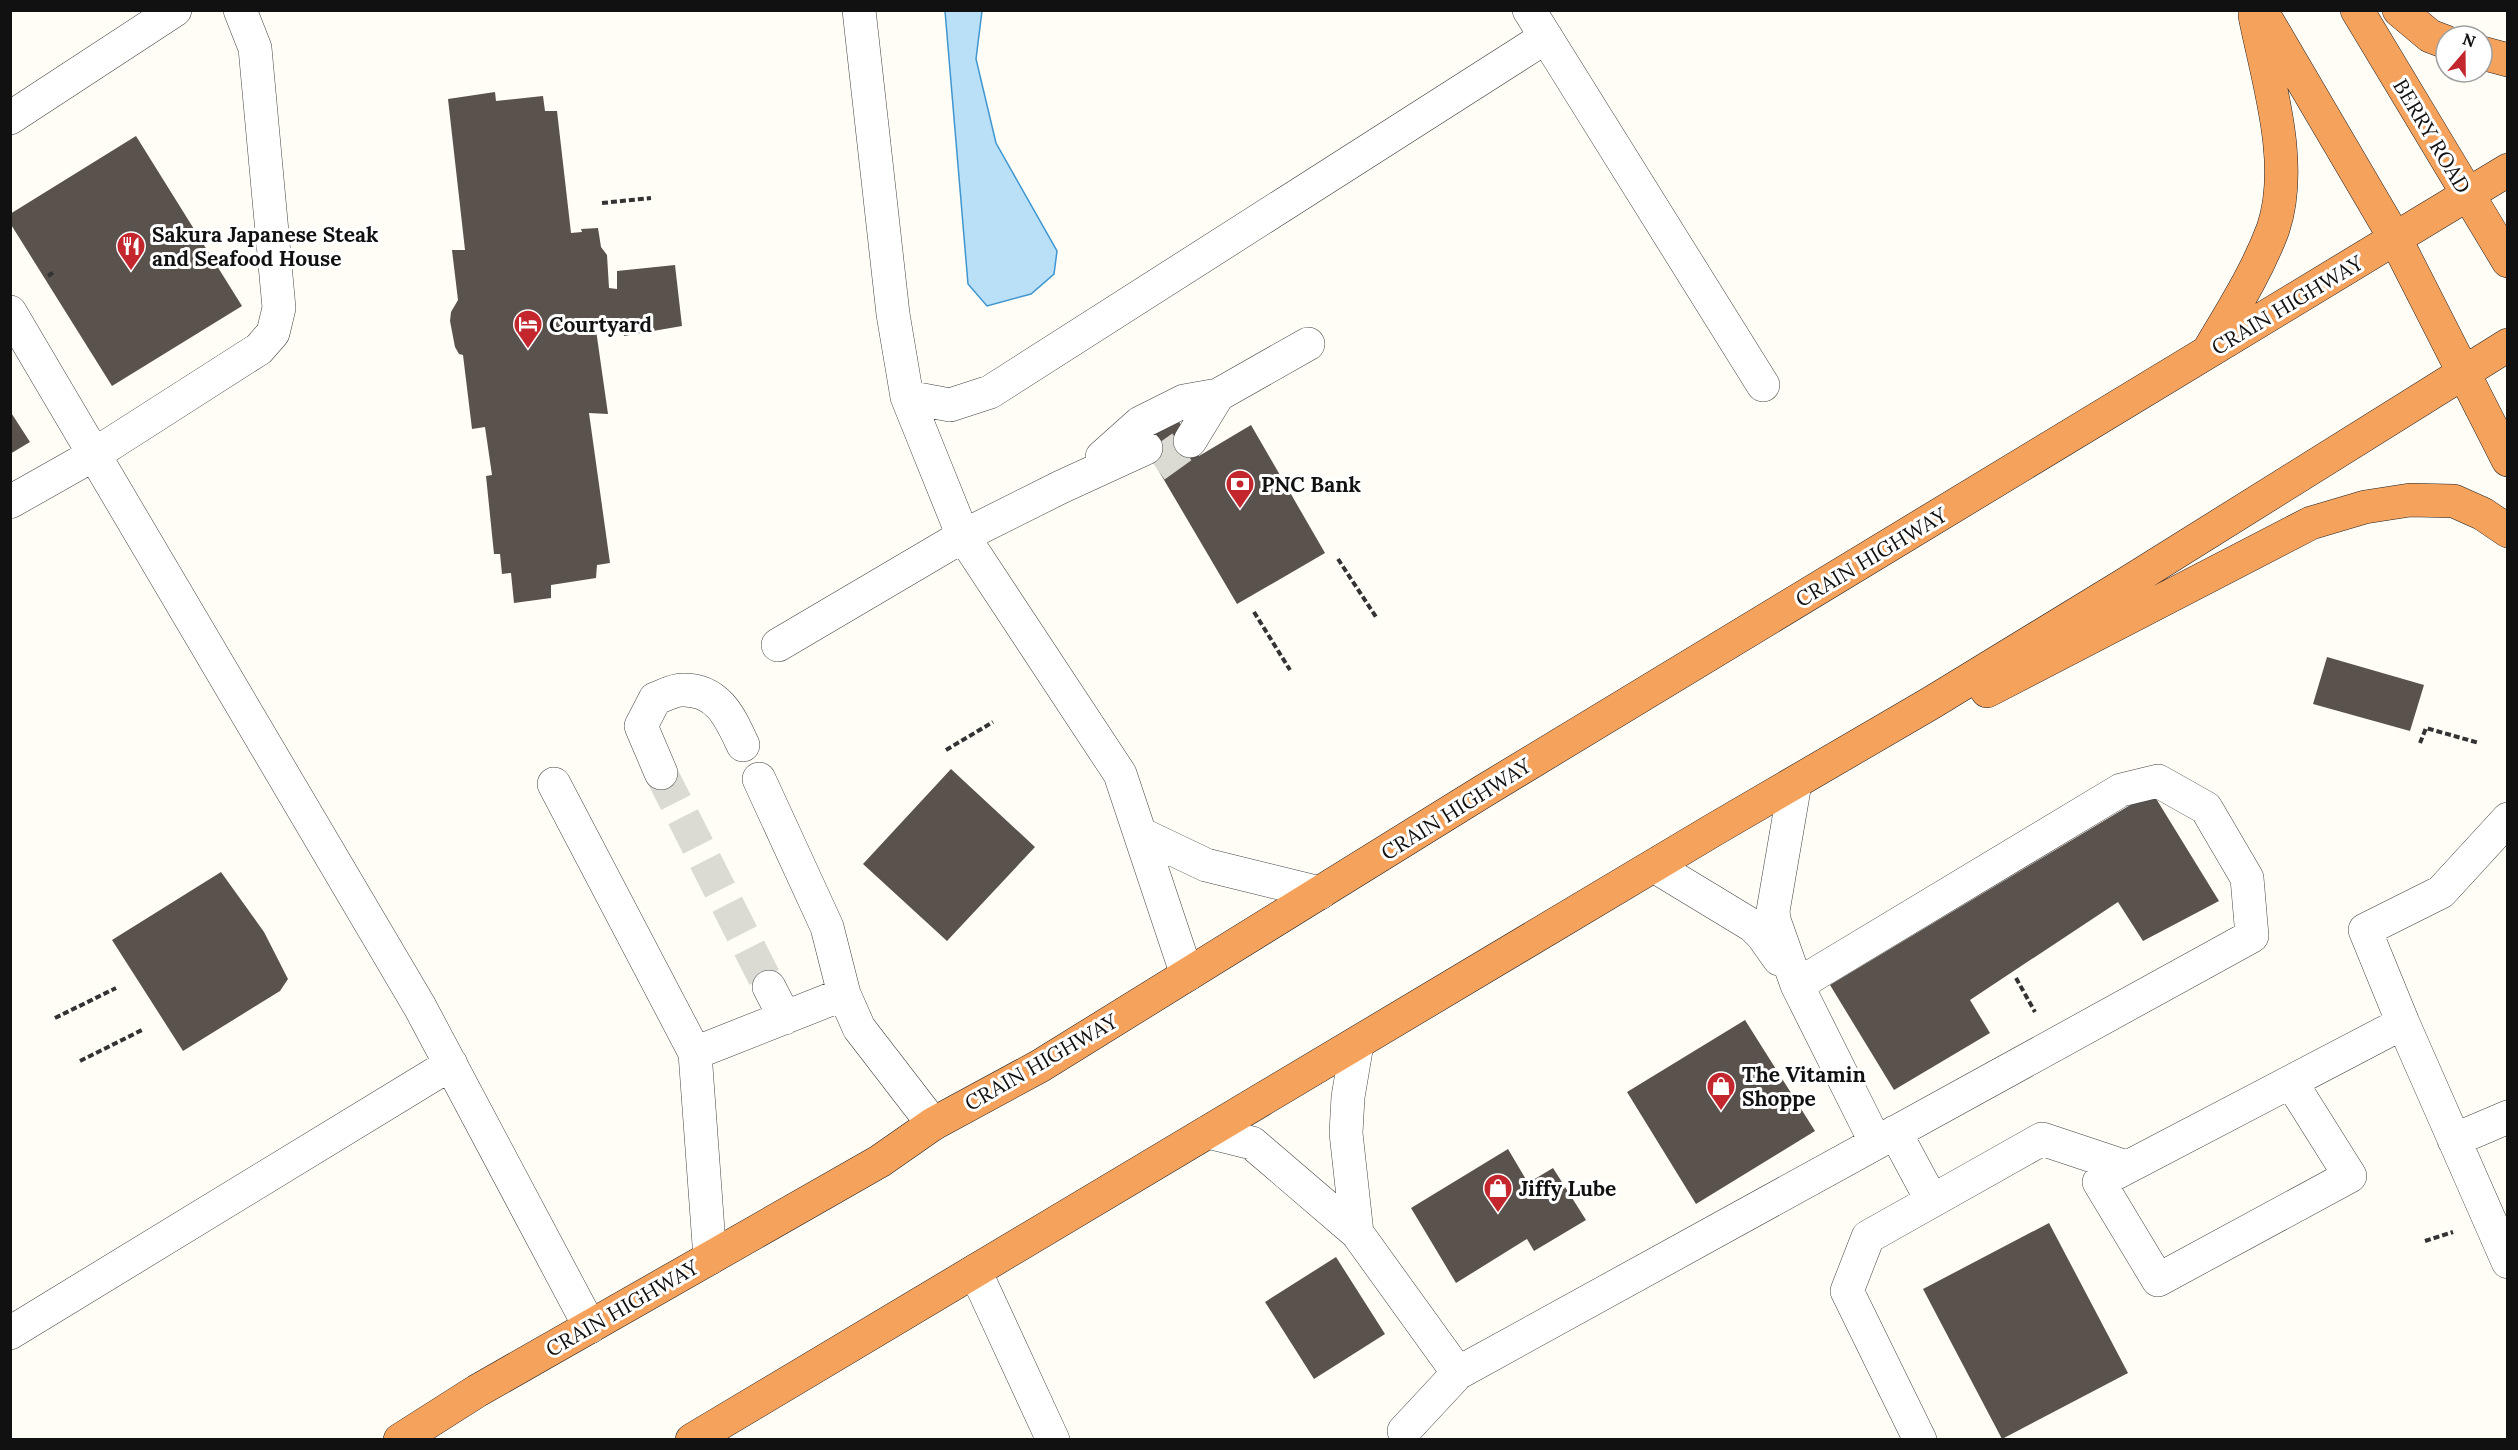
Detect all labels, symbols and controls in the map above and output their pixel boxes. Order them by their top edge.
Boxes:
north arrow [2434,24,2494,84]
text: N [2460,28,2478,51]
street label: BERRY ROAD [2387,74,2477,198]
place label: Sakura Japanese Steak and Seafood House [152,221,379,272]
restaurant icon: Sakura Japanese Steak and Seafood House [115,230,147,272]
street label: CRAIN HIGHWAY [2206,249,2368,361]
hotel icon: Courtyard [512,308,544,350]
place label: Courtyard [549,311,652,338]
bank icon: PNC Bank [1224,468,1256,510]
place label: PNC Bank [1261,471,1362,498]
street label: CRAIN HIGHWAY [1790,501,1952,613]
street label: CRAIN HIGHWAY [1376,752,1537,866]
street label: CRAIN HIGHWAY [960,1007,1123,1117]
place label: The Vitamin Shoppe [1742,1061,1866,1112]
shop icon: The Vitamin Shoppe [1705,1070,1737,1112]
shop icon: Jiffy Lube [1482,1172,1514,1214]
place label: Jiffy Lube [1519,1175,1616,1202]
street label: CRAIN HIGHWAY [541,1253,704,1363]

